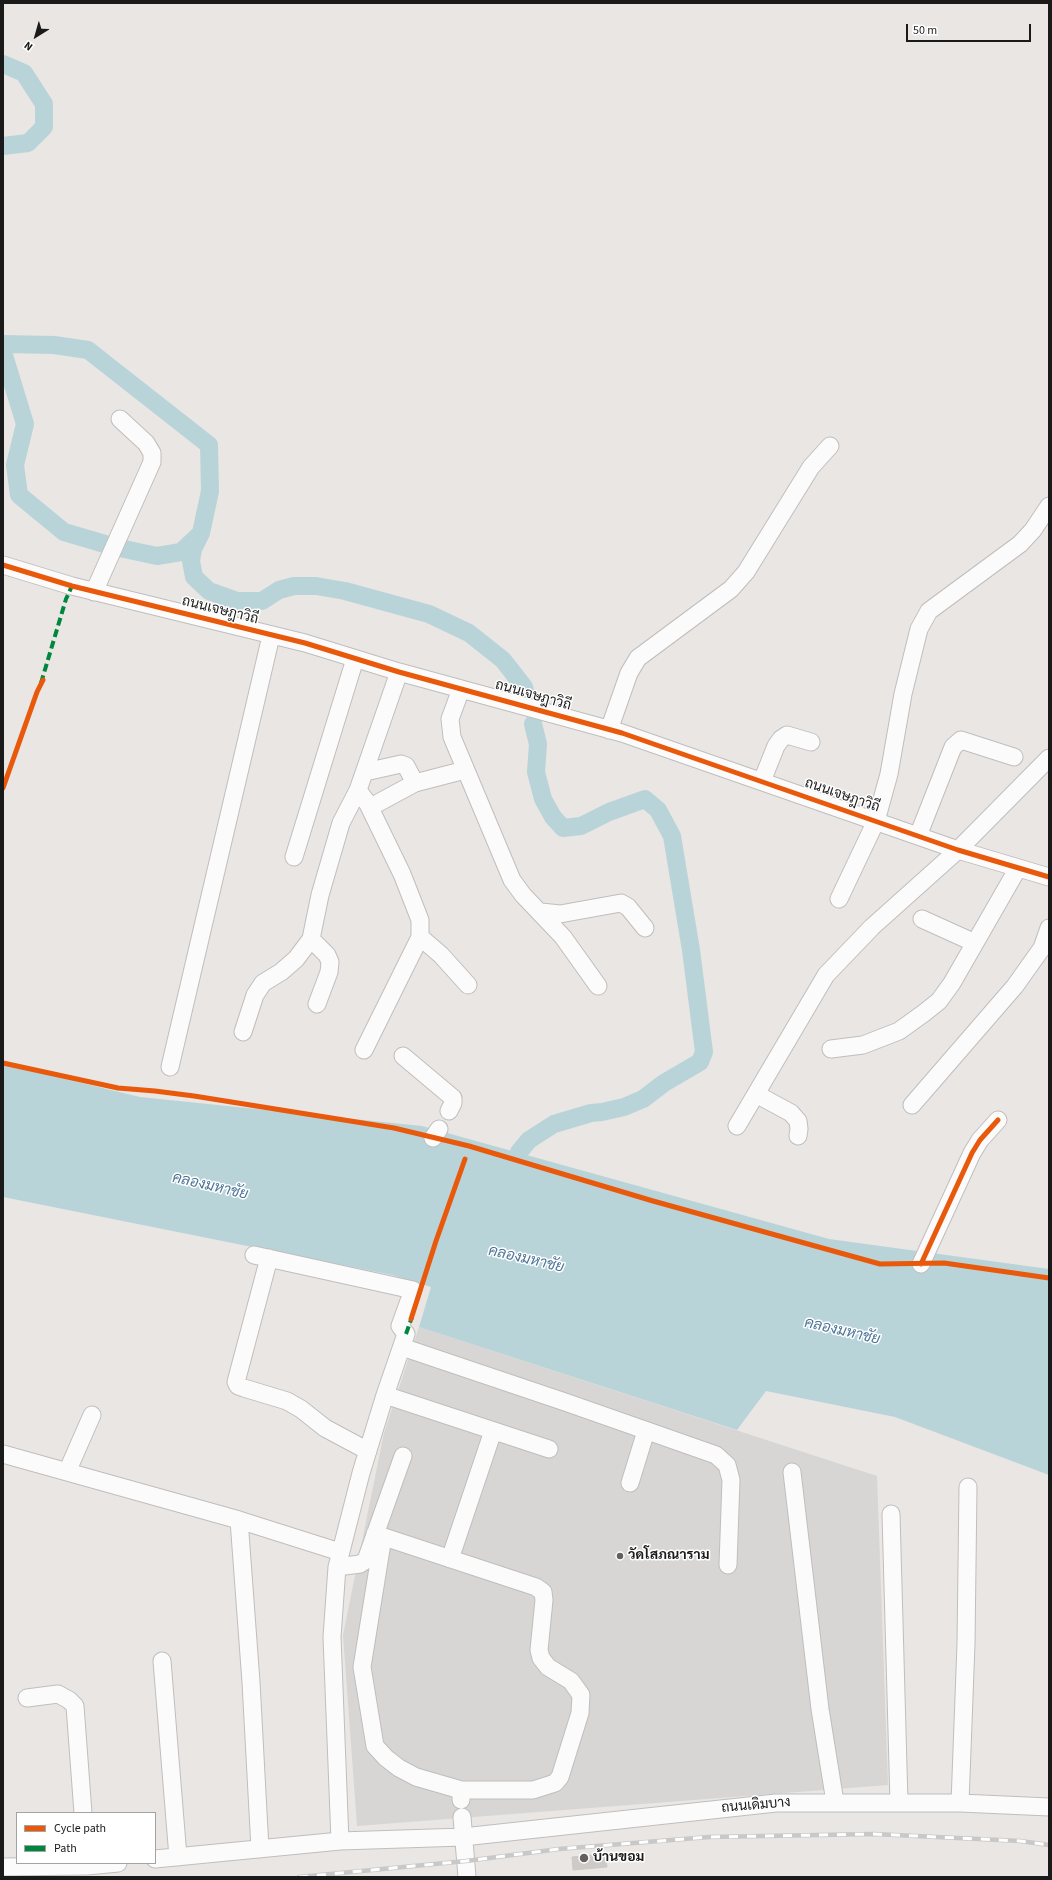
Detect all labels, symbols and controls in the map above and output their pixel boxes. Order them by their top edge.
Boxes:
north arrow [16,16,56,56]
scale bar [908,16,1033,42]
text: 50 m [913,22,937,39]
text: N [21,38,36,54]
street label: ถนนเจษฎาวิถี [180,593,260,629]
street label: ถนนเจษฎาวิถี [493,677,573,715]
street label: ถนนเจษฎาวิถี [802,775,882,817]
water label: คลองมหาชัย [170,1170,250,1204]
water label: คลองมหาชัย [486,1243,566,1277]
water label: คลองมหาชัย [802,1315,882,1349]
place label: วัดโสภณาราม [628,1548,709,1564]
marker: วัดโสภณาราม [615,1551,625,1561]
street label: ถนนเดิมบาง [721,1795,791,1817]
legend [16,1812,156,1864]
text: Cycle path [54,1820,106,1837]
text: Path [54,1840,77,1857]
place label: บ้านขอม [593,1850,644,1866]
marker: บ้านขอม [578,1852,590,1864]

